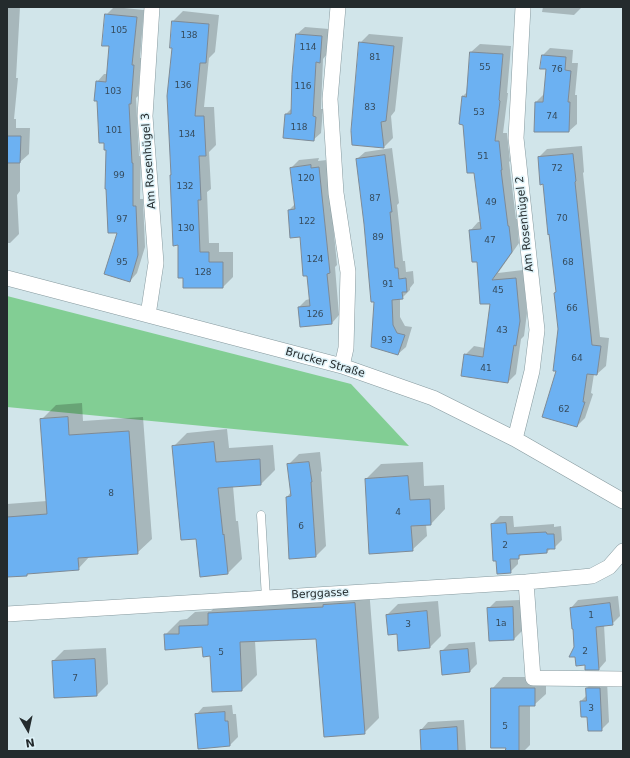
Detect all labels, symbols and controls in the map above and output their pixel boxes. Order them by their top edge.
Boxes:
house number: 105 [110,26,128,36]
house number: 138 [180,31,198,41]
house number: 114 [299,43,317,53]
house number: 81 [369,53,381,63]
house number: 55 [479,63,491,73]
house number: 76 [551,65,563,75]
house number: 136 [174,81,192,91]
house number: 116 [294,82,312,92]
house number: 103 [104,87,122,97]
house number: 83 [364,103,376,113]
house number: 53 [473,108,485,118]
street label: Am Rosenhügel 3 [139,112,159,210]
house number: 74 [546,112,558,122]
house number: 118 [290,123,308,133]
house number: 101 [105,126,123,136]
house number: 134 [178,130,196,140]
house number: 51 [477,152,489,162]
house number: 72 [551,164,563,174]
house number: 99 [113,171,125,181]
house number: 120 [297,174,315,184]
street label: Am Rosenhügel 2 [513,175,537,273]
house number: 132 [176,182,194,192]
house number: 87 [369,194,381,204]
house number: 49 [485,198,497,208]
house number: 70 [556,214,568,224]
house number: 97 [116,215,128,225]
house number: 122 [298,217,316,227]
house number: 130 [177,224,195,234]
house number: 89 [372,233,384,243]
house number: 47 [484,236,496,246]
house number: 124 [306,255,324,265]
house number: 95 [116,258,128,268]
house number: 68 [562,258,574,268]
house number: 128 [194,268,212,278]
house number: 91 [382,280,394,290]
house number: 45 [492,286,504,296]
house number: 66 [566,304,578,314]
house number: 126 [306,310,324,320]
house number: 43 [496,326,508,336]
house number: 93 [381,336,393,346]
street label: Brucker Straße [284,345,366,381]
house number: 64 [571,354,583,364]
house number: 41 [480,364,492,374]
house number: 62 [558,405,570,415]
house number: 8 [108,489,114,499]
house number: 4 [395,508,401,518]
house number: 6 [298,522,304,532]
house number: 2 [502,541,508,551]
street label: Berggasse [291,586,349,602]
house number: 1 [588,611,594,621]
house number: 1a [495,619,507,629]
house number: 3 [405,620,411,630]
house number: 2 [582,647,588,657]
house number: 5 [218,648,224,658]
house number: 7 [72,674,78,684]
house number: 3 [588,704,594,714]
north arrow [8,710,48,750]
house number: 5 [502,722,508,732]
text: N [24,735,36,749]

